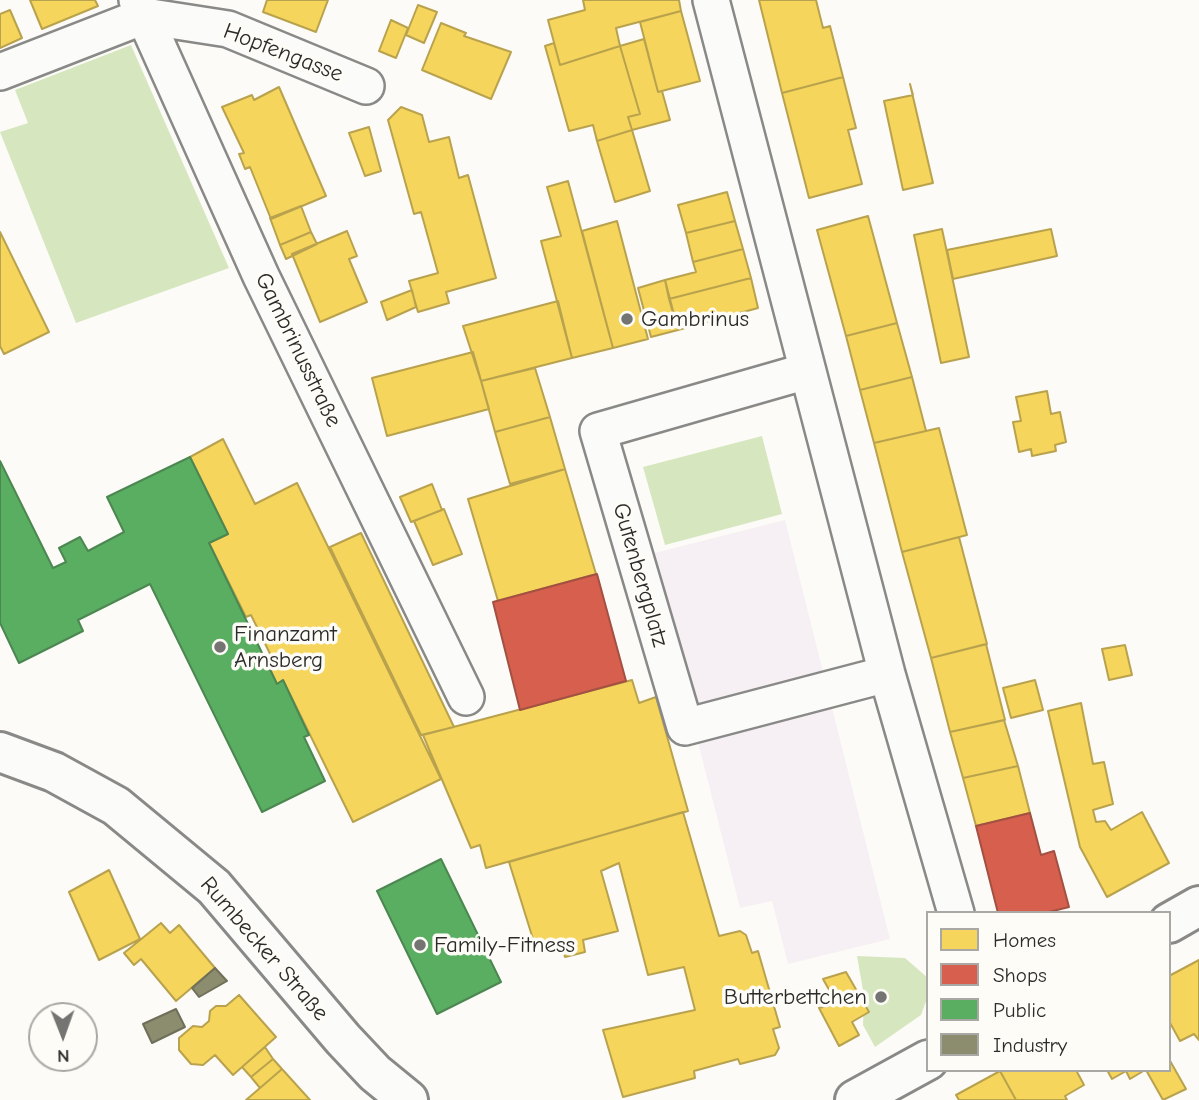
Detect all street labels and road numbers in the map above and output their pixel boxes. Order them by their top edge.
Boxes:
street label: Hopfengasse [219,18,347,88]
street label: Gambrinusstraße [249,268,347,432]
street label: Gutenbergplatz [606,500,674,650]
street label: Rumbecker Straße [194,871,334,1027]

